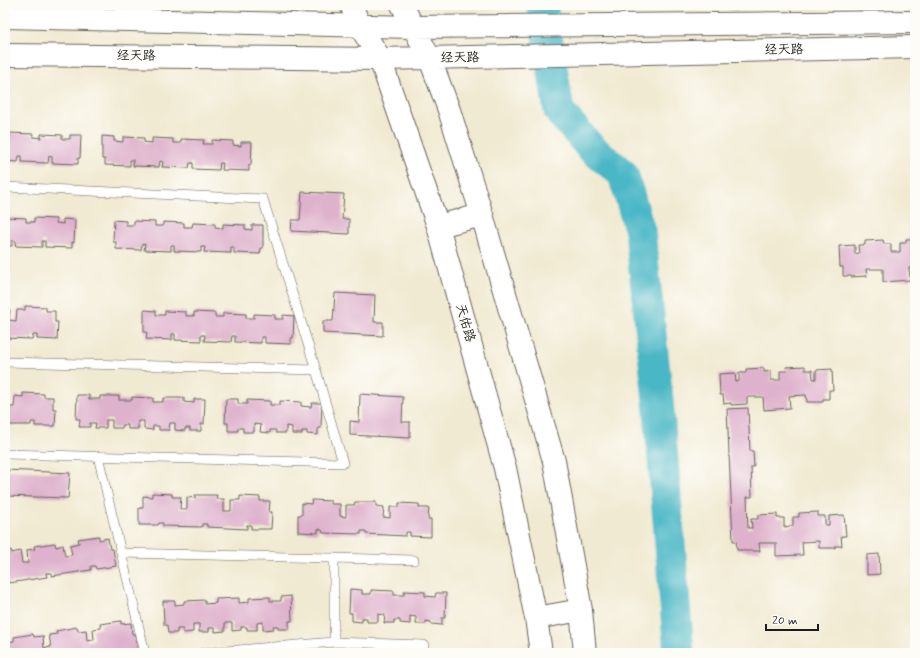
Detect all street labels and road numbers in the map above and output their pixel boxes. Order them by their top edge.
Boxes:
street label: 经天路 [764,41,804,59]
street label: 经天路 [116,47,156,65]
street label: 经天路 [440,49,480,67]
street label: 天佑路 [451,302,479,344]

